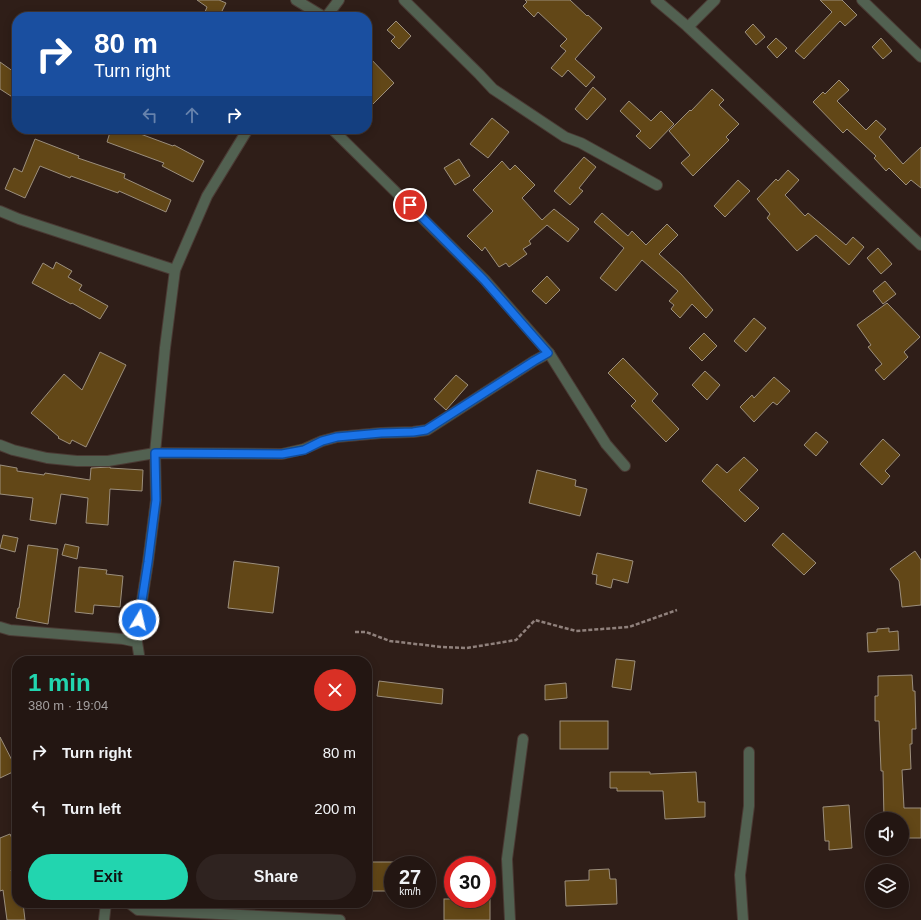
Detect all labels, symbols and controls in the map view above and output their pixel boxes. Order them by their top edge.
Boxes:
icon: right [28,28,80,80]
text: 80 m [94,28,158,59]
text: Turn right [94,61,170,81]
icon: left [139,104,161,126]
icon: ahead [181,104,203,126]
icon: right [223,104,245,126]
pin [393,188,427,222]
icon: arrive [399,194,421,216]
position arrow [118,599,160,641]
text: 1 min [28,669,91,696]
button: close [314,669,356,711]
text: 380 m · 19:04 [28,698,108,713]
icon: right [28,741,50,763]
text: Turn right [62,744,132,761]
text: 80 m [323,744,356,761]
icon: left [28,797,50,819]
text: Turn left [62,800,121,817]
text: 200 m [314,800,356,817]
map controls [865,812,909,908]
button: sound [865,812,909,856]
button: Exit [28,854,188,900]
button: Share [196,854,356,900]
speed limit sign: 30 [444,856,496,908]
button: layers [865,864,909,908]
text: 27 [399,866,421,888]
text: km/h [399,886,421,897]

